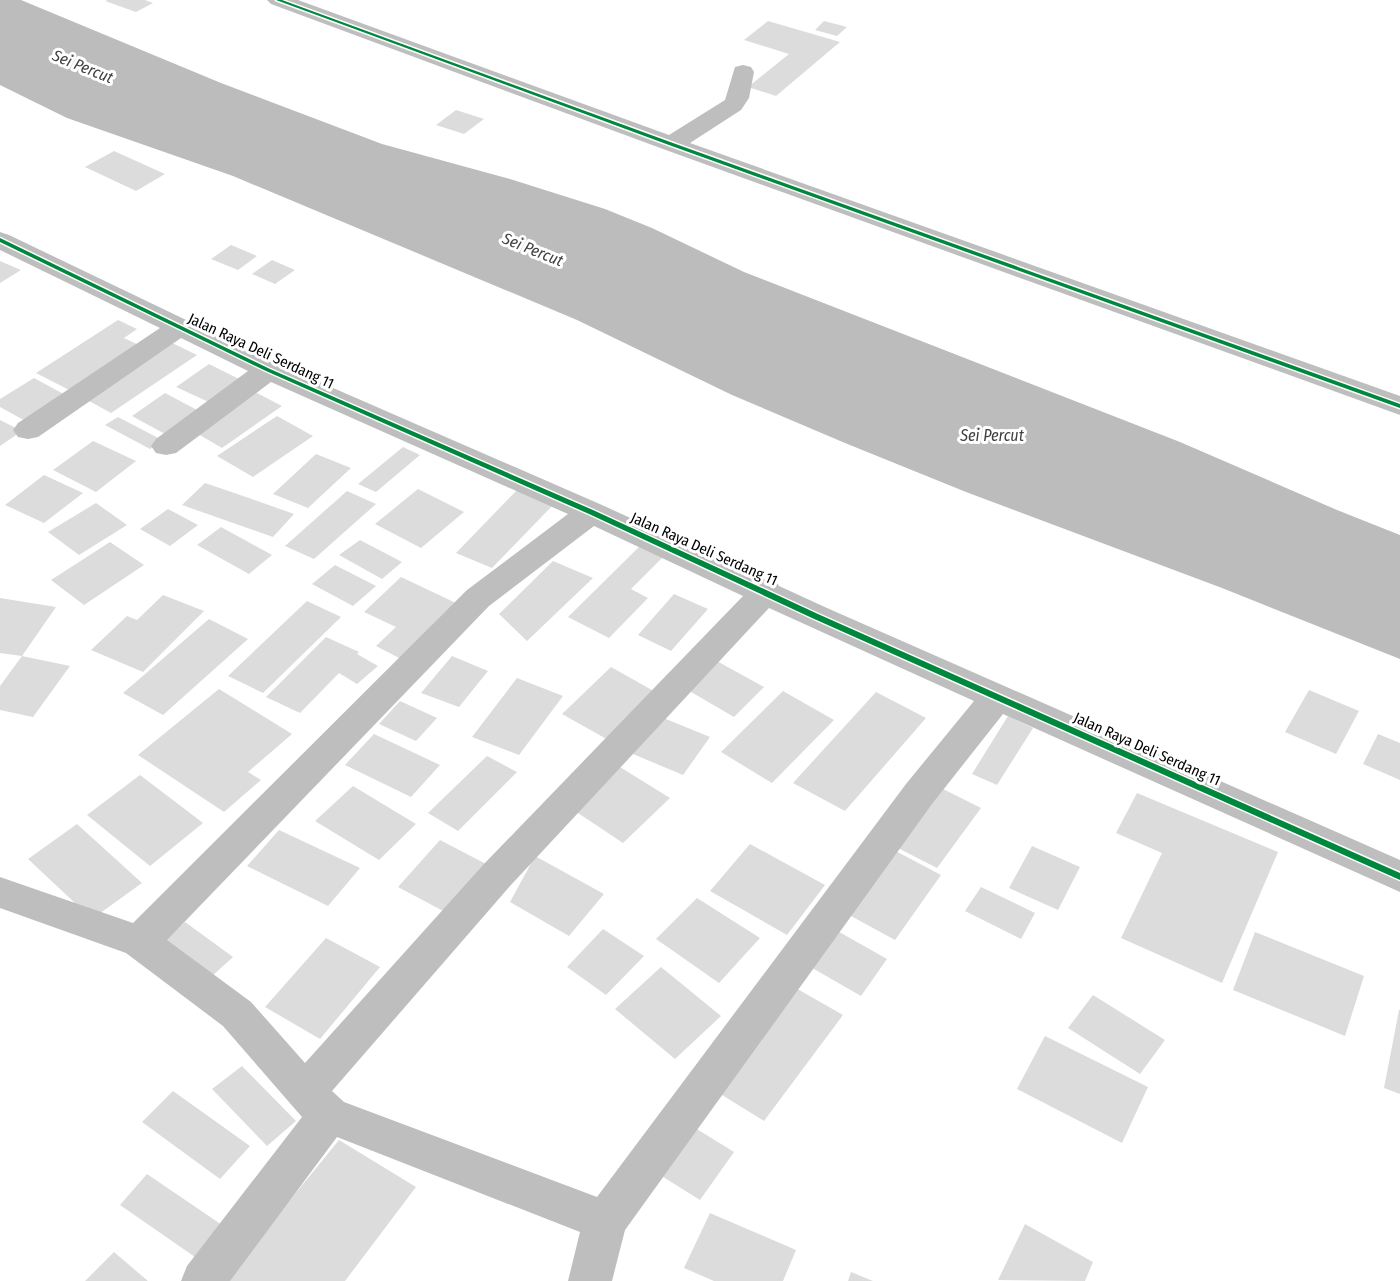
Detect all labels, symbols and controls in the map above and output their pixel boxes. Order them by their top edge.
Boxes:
water label: Sei Percut [49,45,117,88]
water label: Sei Percut [499,228,567,271]
street label: Jalan Raya Deli Serdang 11 [185,309,337,393]
water label: Sei Percut [959,426,1025,445]
street label: Jalan Raya Deli Serdang 11 [628,508,780,590]
street label: Jalan Raya Deli Serdang 11 [1071,708,1223,790]

